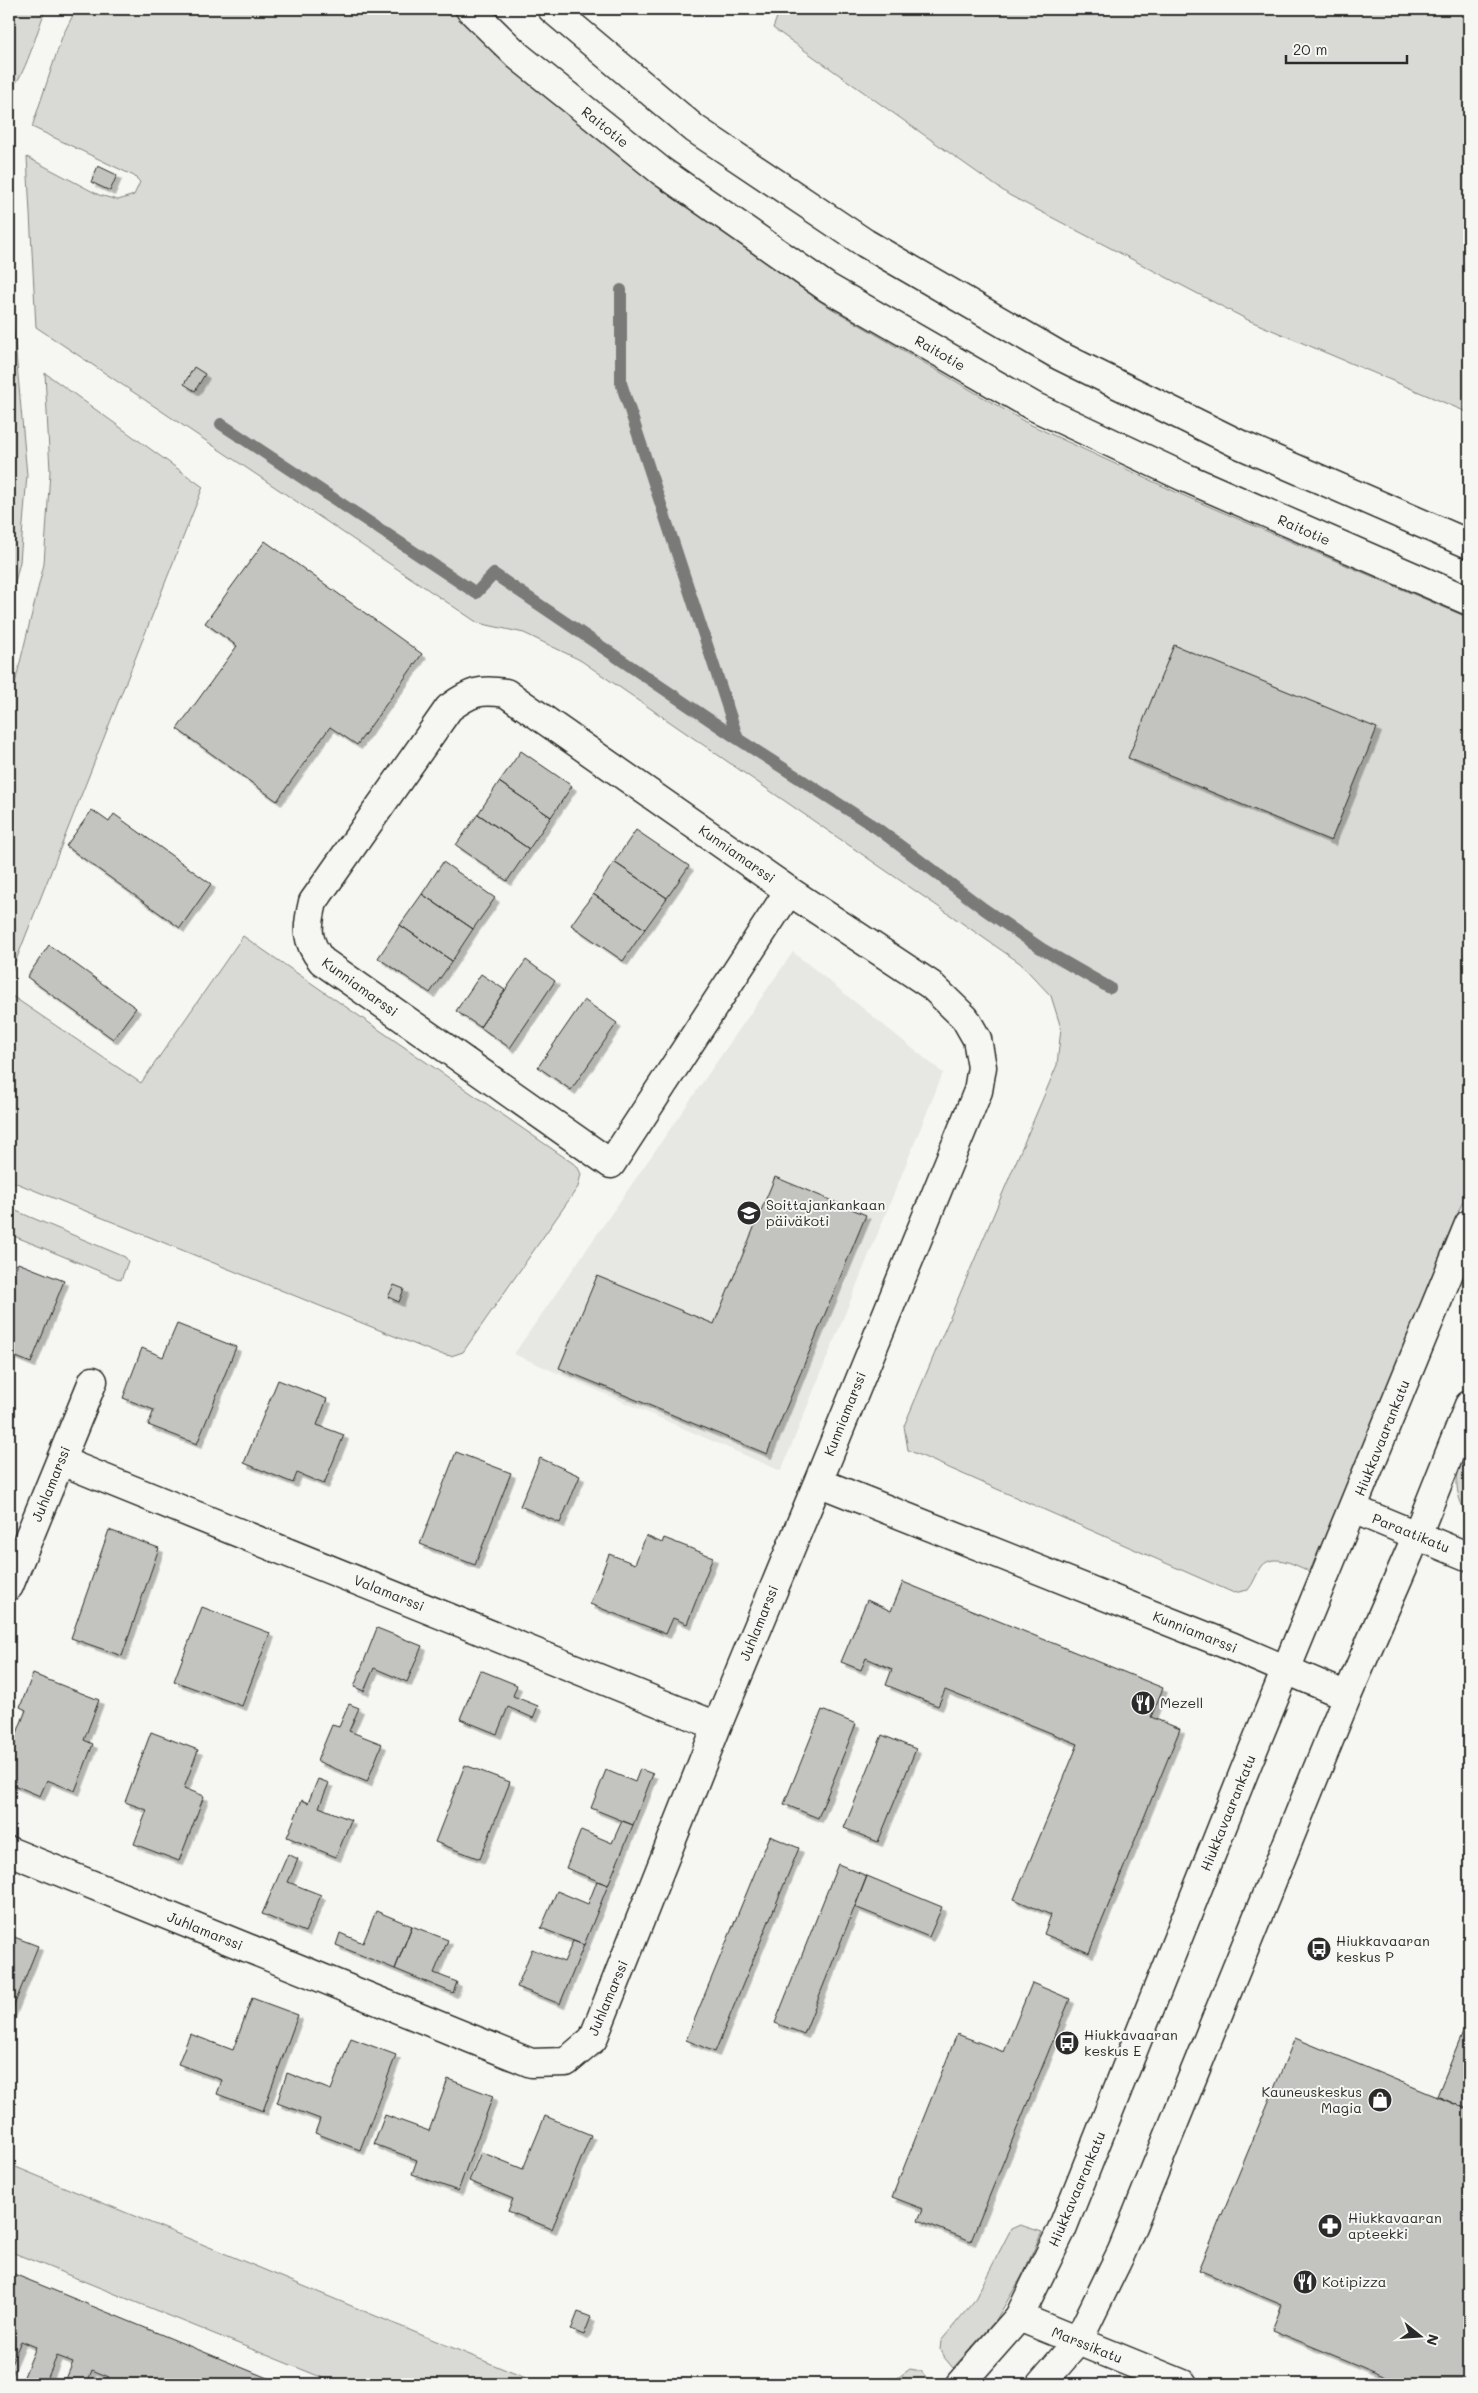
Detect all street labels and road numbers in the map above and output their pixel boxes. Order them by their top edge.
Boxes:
street label: Raitotie [578,102,633,151]
street label: Raitotie [911,330,969,375]
street label: Raitotie [1275,510,1333,550]
street label: Kunniamarssi [695,820,779,887]
street label: Kunniamarssi [319,953,402,1021]
street label: Kunniamarssi [819,1369,870,1459]
street label: Hiukkavaarankatu [1350,1377,1414,1499]
street label: Juhlamarssi [27,1443,74,1525]
street label: Paraatikatu [1370,1508,1453,1557]
street label: Valamarssi [351,1570,427,1615]
street label: Juhlamarssi [735,1582,782,1664]
street label: Kunniamarssi [1150,1606,1240,1657]
street label: Hiukkavaarankatu [1196,1752,1260,1874]
street label: Juhlamarssi [164,1907,246,1954]
street label: Juhlamarssi [583,1957,632,2038]
street label: Hiukkavaarankatu [1044,2128,1109,2250]
street label: Marssikatu [1049,2322,1125,2367]

